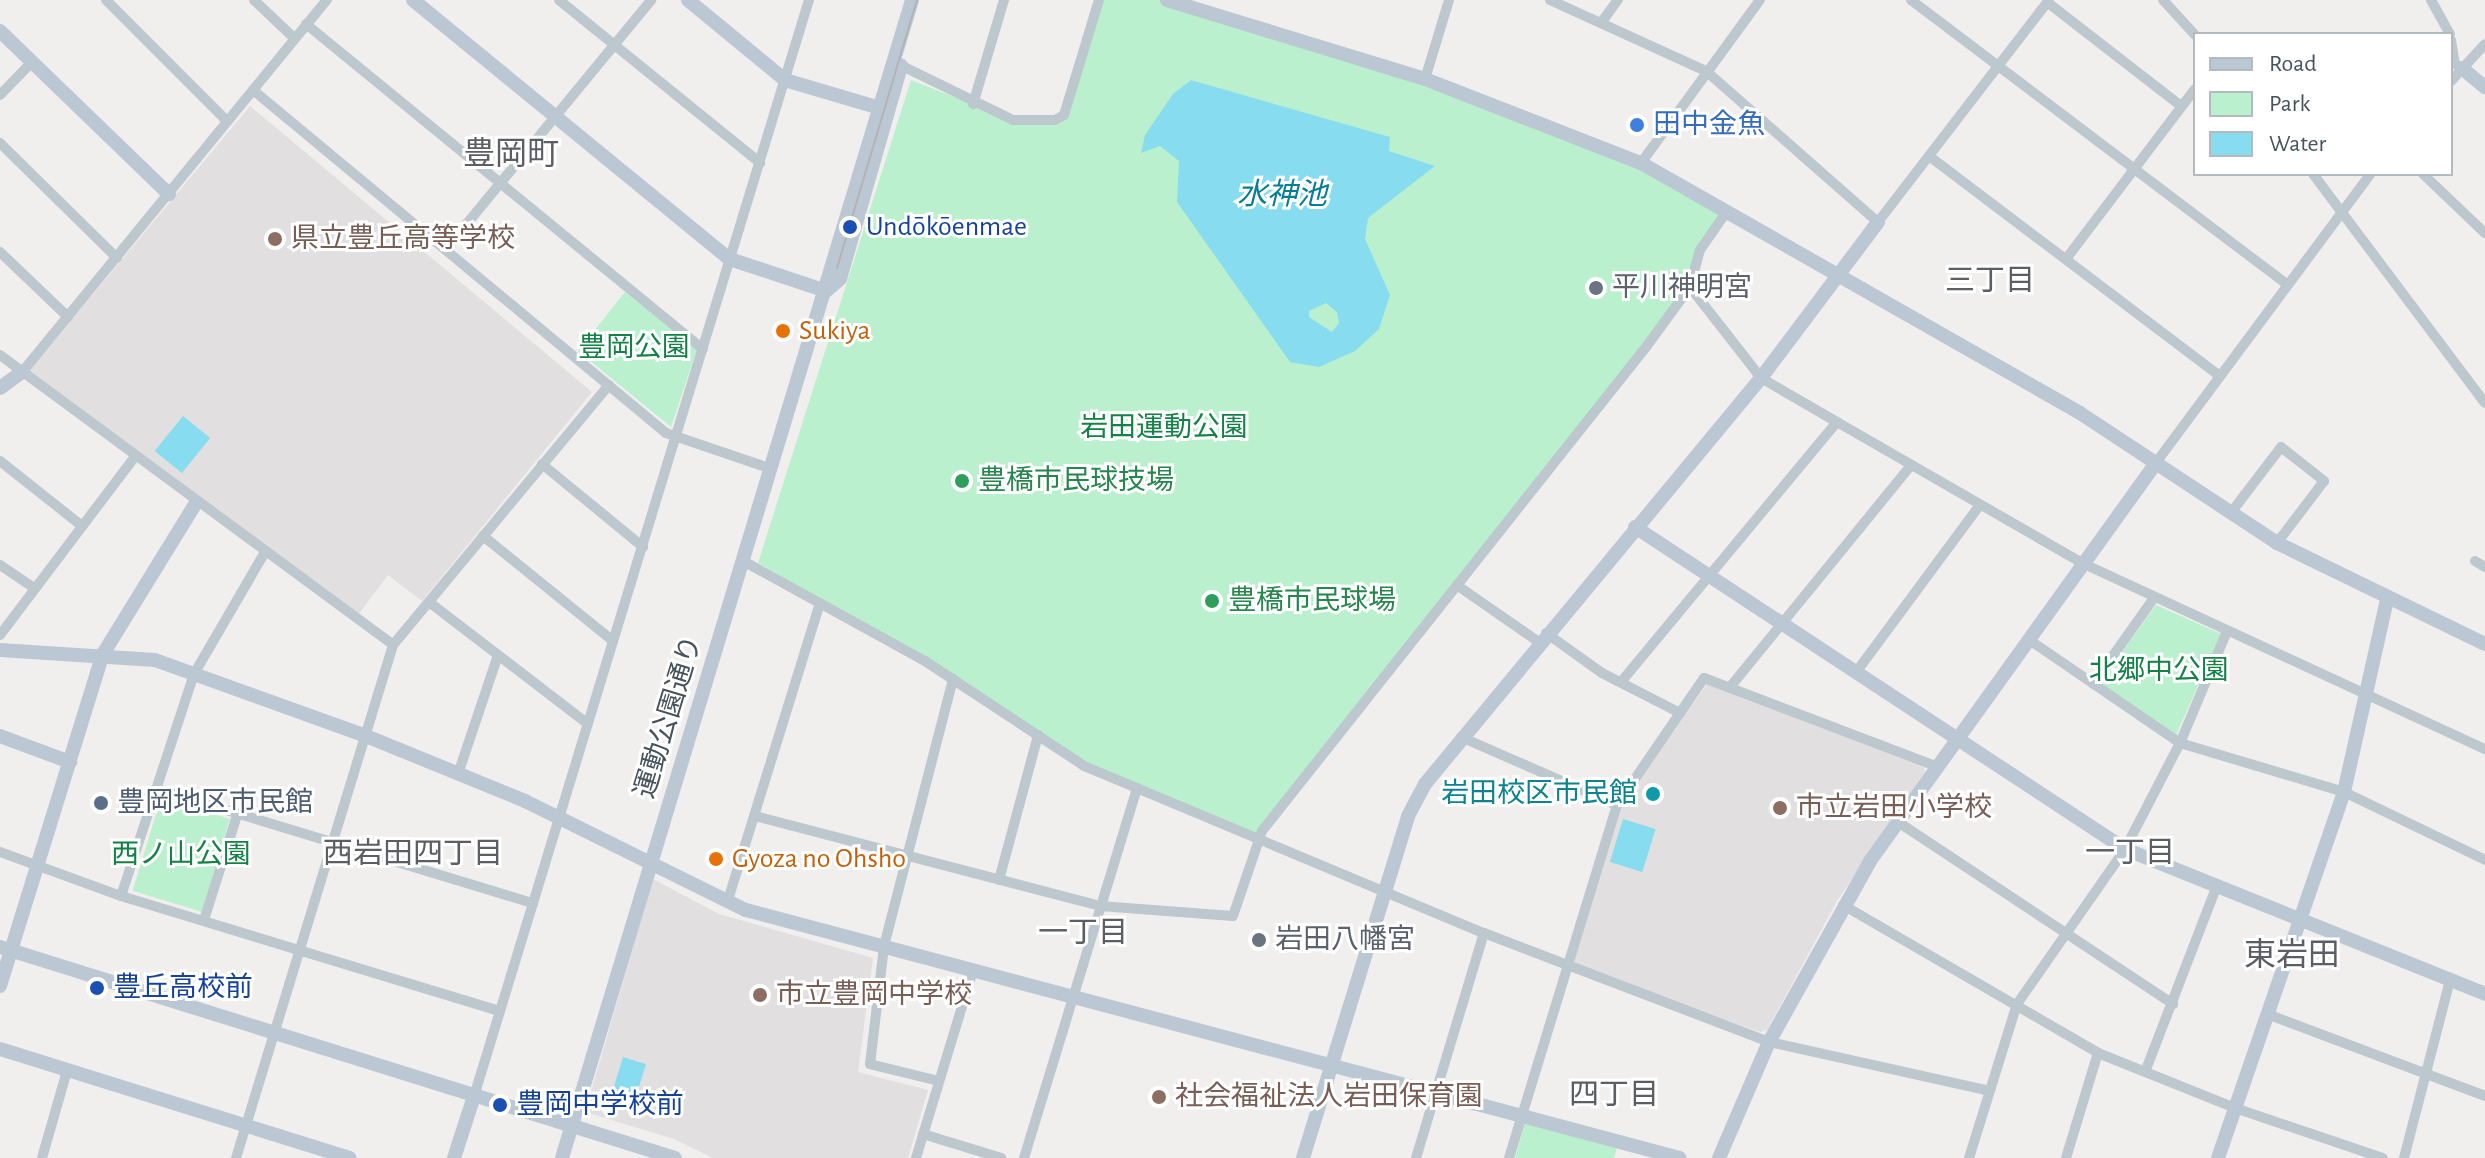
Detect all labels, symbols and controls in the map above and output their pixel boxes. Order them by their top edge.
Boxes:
legend [2193,32,2453,176]
text: Road [2269,52,2317,76]
text: Park [2269,92,2310,116]
place label: 田中金魚 [1653,108,1765,142]
marker: 田中金魚 [1628,116,1646,134]
text: Water [2269,132,2326,156]
district label: 豊岡町 [463,135,559,173]
water label: 水神池 [1237,177,1327,213]
place label: Undōkōenmae [866,210,1027,244]
marker: Undōkōenmae [841,218,859,236]
place label: 県立豊丘高等学校 [291,222,515,256]
marker: 県立豊丘高等学校 [266,230,284,248]
district label: 三丁目 [1945,263,2035,299]
place label: 平川神明宮 [1612,271,1752,305]
marker: 平川神明宮 [1587,279,1605,297]
place label: Sukiya [799,314,870,348]
marker: Sukiya [774,322,792,340]
park label: 豊岡公園 [578,331,690,365]
park label: 岩田運動公園 [1080,411,1248,445]
place label: 豊橋市民球技場 [978,464,1174,498]
marker: 豊橋市民球技場 [953,472,971,490]
place label: 豊橋市民球場 [1228,584,1396,618]
marker: 豊橋市民球場 [1203,592,1221,610]
street label: 運動公園通り [628,632,710,802]
park label: 北郷中公園 [2089,654,2229,688]
place label: 岩田校区市民館 [1441,777,1637,811]
marker: 岩田校区市民館 [1644,785,1662,803]
place label: 豊岡地区市民館 [117,786,313,820]
place label: 市立岩田小学校 [1796,791,1992,825]
marker: 豊岡地区市民館 [92,794,110,812]
marker: 市立岩田小学校 [1771,799,1789,817]
district label: 一丁目 [2085,835,2175,871]
district label: 西岩田四丁目 [323,836,503,872]
park label: 西ノ山公園 [111,838,251,872]
place label: Gyoza no Ohsho [732,842,906,876]
marker: Gyoza no Ohsho [707,850,725,868]
district label: 一丁目 [1038,915,1128,951]
place label: 岩田八幡宮 [1275,923,1415,957]
marker: 岩田八幡宮 [1250,931,1268,949]
district label: 東岩田 [2244,936,2340,974]
place label: 豊丘高校前 [113,971,253,1005]
place label: 市立豊岡中学校 [776,978,972,1012]
marker: 豊丘高校前 [88,979,106,997]
marker: 市立豊岡中学校 [751,986,769,1004]
district label: 四丁目 [1569,1077,1659,1113]
place label: 社会福祉法人岩田保育園 [1175,1080,1483,1114]
place label: 豊岡中学校前 [516,1088,684,1122]
marker: 社会福祉法人岩田保育園 [1150,1088,1168,1106]
marker: 豊岡中学校前 [491,1096,509,1114]

